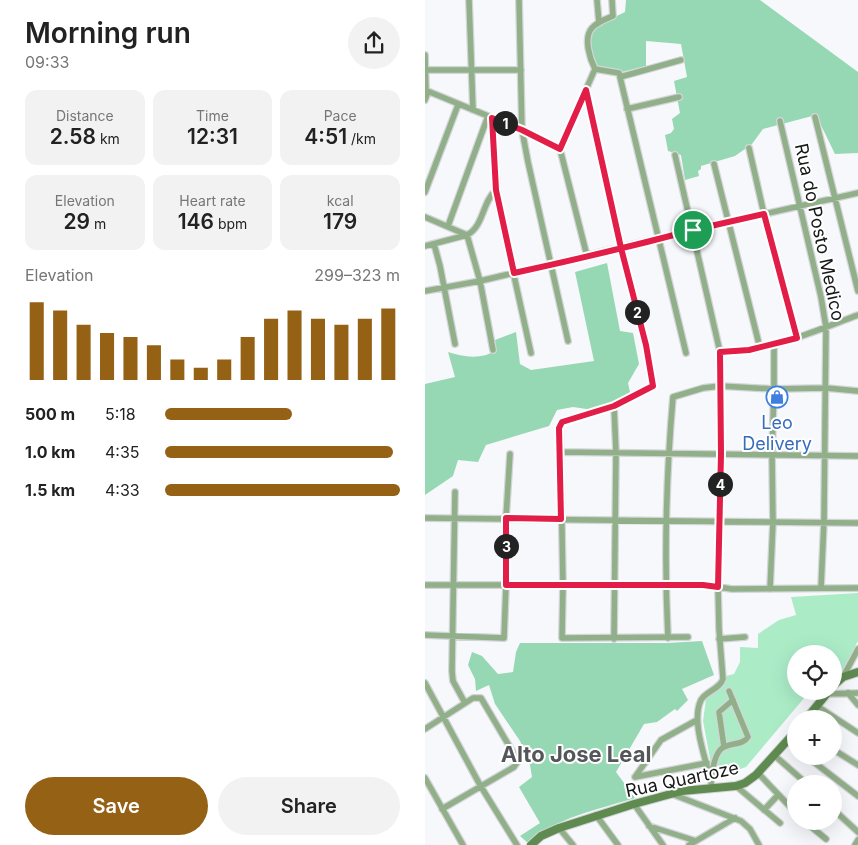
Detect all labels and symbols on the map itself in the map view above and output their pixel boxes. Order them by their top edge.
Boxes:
pin: 1 [493,110,517,136]
street label: Rua do Posto Medico [791,141,849,323]
pin [672,209,714,251]
pin: 2 [625,300,649,324]
shop icon: Leo Delivery [765,385,789,409]
place label: Leo Delivery [742,412,812,454]
pin: 4 [707,472,733,496]
pin: 3 [493,534,519,558]
district label: Alto Jose Leal [501,741,651,767]
street label: Rua Quartoze [623,757,741,801]

